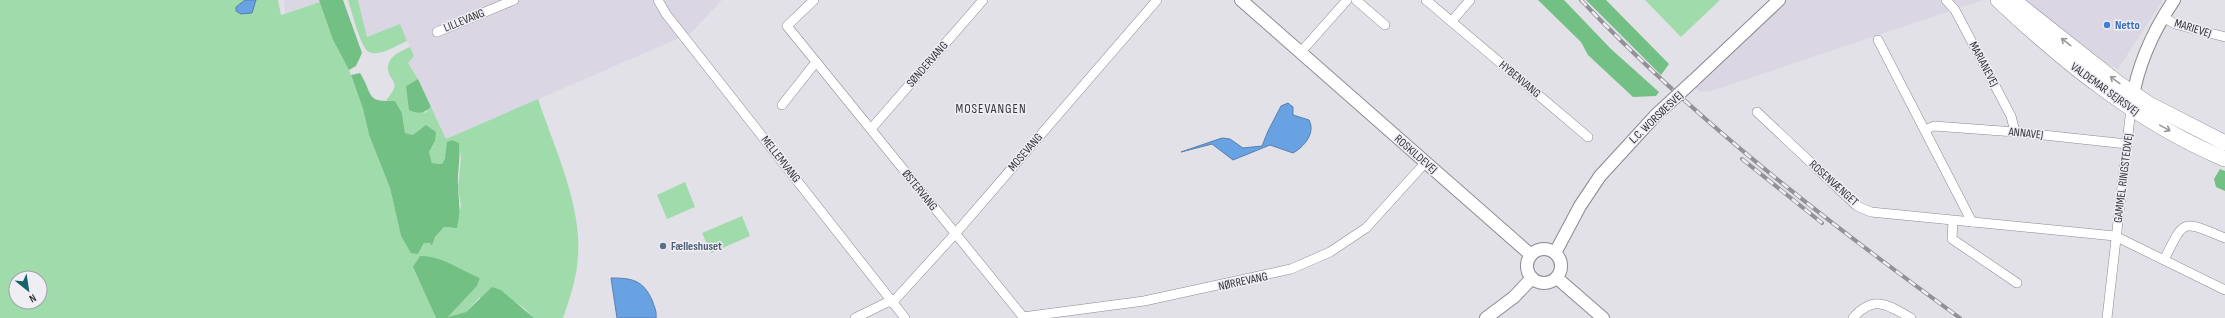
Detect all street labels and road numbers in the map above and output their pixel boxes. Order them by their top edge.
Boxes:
street label: LILLEVANG [441,5,487,35]
street label: MARIEVEJ [2173,16,2213,41]
street label: SØNDERVANG [903,38,951,90]
street label: MARIANEVEJ [1965,39,2002,89]
street label: HYBENVANG [1496,58,1544,101]
street label: VALDEMAR SEJRSVEJ [2067,59,2142,119]
street label: L.C. WORSØESVEJ [1626,88,1687,147]
street label: ANNAVEJ [2007,124,2044,143]
street label: MOSEVANG [1005,130,1046,174]
street label: ROSKILDEVEJ [1391,132,1440,177]
street label: GAMMEL RINGSTEDVEJ [2111,132,2136,224]
street label: MELLEMVANG [758,133,804,186]
street label: ROSENVÆNGET [1806,157,1862,210]
street label: ØSTERVANG [899,167,941,214]
street label: NØRREVANG [1217,269,1269,294]

